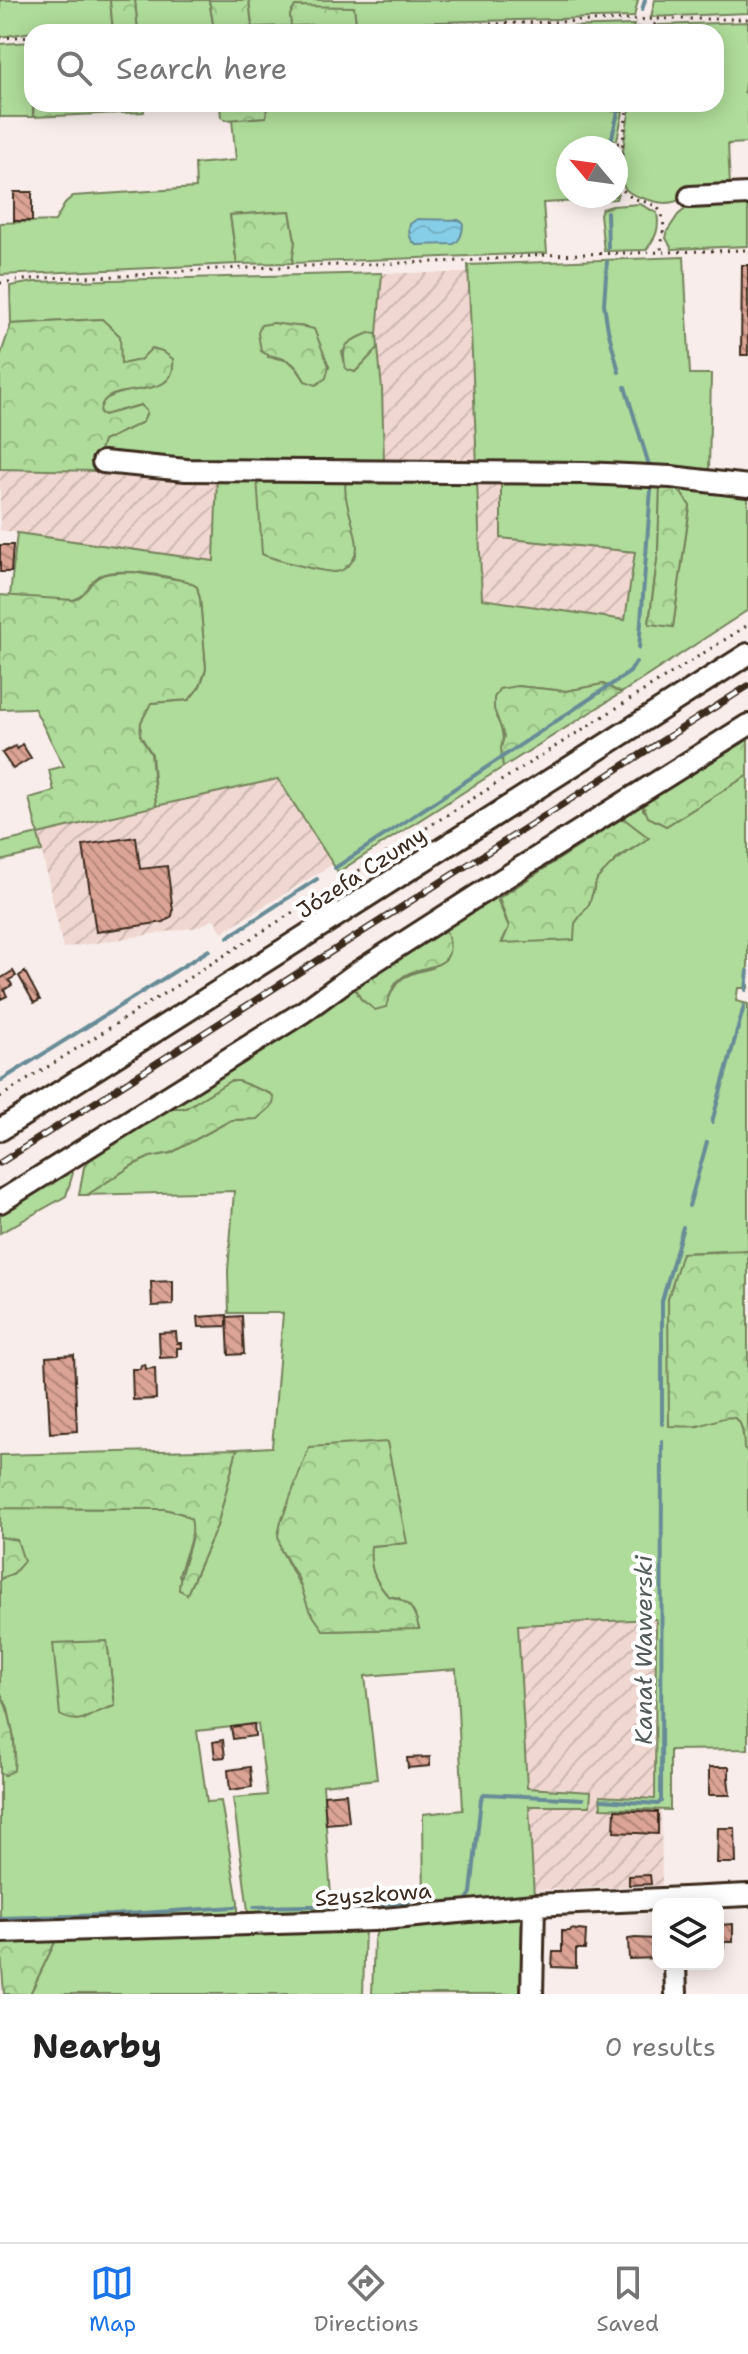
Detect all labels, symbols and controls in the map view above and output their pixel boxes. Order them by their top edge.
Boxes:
search box [24,24,724,112]
icon: search [52,46,96,90]
text: Search here [116,48,287,89]
north arrow [556,136,628,208]
street label: Józefa Czumy [291,820,431,925]
water label: Kanał Wawerski [628,1554,660,1745]
street label: Szyszkowa [314,1876,433,1913]
map controls [652,1898,724,1970]
button: layers [652,1898,724,1970]
text: Nearby [32,2023,162,2069]
text: 0 results [604,2029,716,2064]
tab: Map [89,2261,136,2338]
tab: Directions [314,2261,419,2338]
tab: Saved [597,2261,659,2338]

